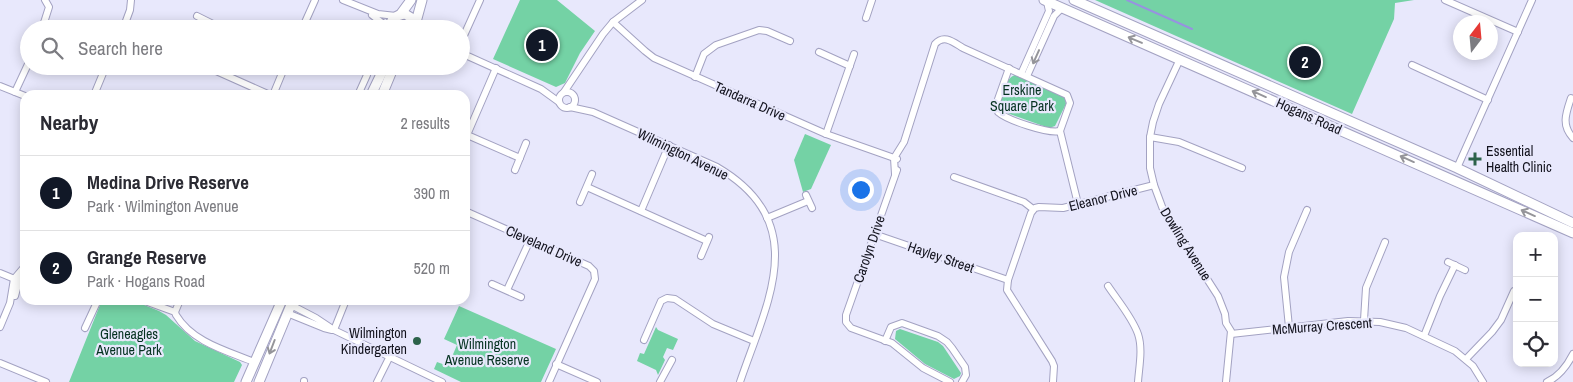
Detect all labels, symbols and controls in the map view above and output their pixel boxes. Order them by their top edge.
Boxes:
north arrow [1453,15,1498,60]
search box [20,20,470,75]
pin: 1 [526,26,558,64]
icon: search [38,34,66,62]
one-way arrow [1128,34,1143,44]
text: Search here [78,35,163,61]
pin: 2 [1289,43,1321,81]
one-way arrow [1030,49,1040,64]
street label: Tandarra Drive [712,77,788,125]
park label: Erskine Square Park [990,81,1054,115]
one-way arrow [1252,88,1267,98]
street label: Hogans Road [1273,94,1345,138]
text: Nearby [40,108,98,137]
text: 2 results [400,112,450,134]
street label: Wilmington Avenue [634,124,732,184]
place label: Essential Health Clinic [1486,142,1552,176]
marker: Essential Health Clinic [1468,152,1482,166]
one-way arrow [1400,154,1415,164]
text: Medina Drive Reserve [87,169,249,195]
your location [848,177,874,203]
street label: Eleanor Drive [1067,181,1139,215]
text: 1 [52,182,60,204]
text: 390 m [414,182,450,204]
text: Park · Wilmington Avenue [87,195,238,217]
street label: Dowling Avenue [1156,204,1216,284]
one-way arrow [1521,207,1536,217]
street label: Carolyn Drive [849,213,889,285]
street label: Cleveland Drive [503,221,585,271]
map controls [1513,232,1558,367]
button: + [1513,232,1558,277]
street label: Hayley Street [905,237,977,277]
text: Grange Reserve [87,244,207,270]
text: 2 [52,257,60,279]
text: 520 m [414,257,450,279]
text: Park · Hogans Road [87,270,205,292]
button: − [1513,277,1558,322]
street label: McMurray Crescent [1271,314,1373,338]
button: locate [1513,322,1558,367]
place label: Wilmington Kindergarten [341,324,407,358]
park label: Gleneagles Avenue Park [95,325,162,359]
marker: Wilmington Kindergarten [411,335,423,347]
park label: Wilmington Avenue Reserve [444,335,529,369]
one-way arrow [267,339,277,354]

